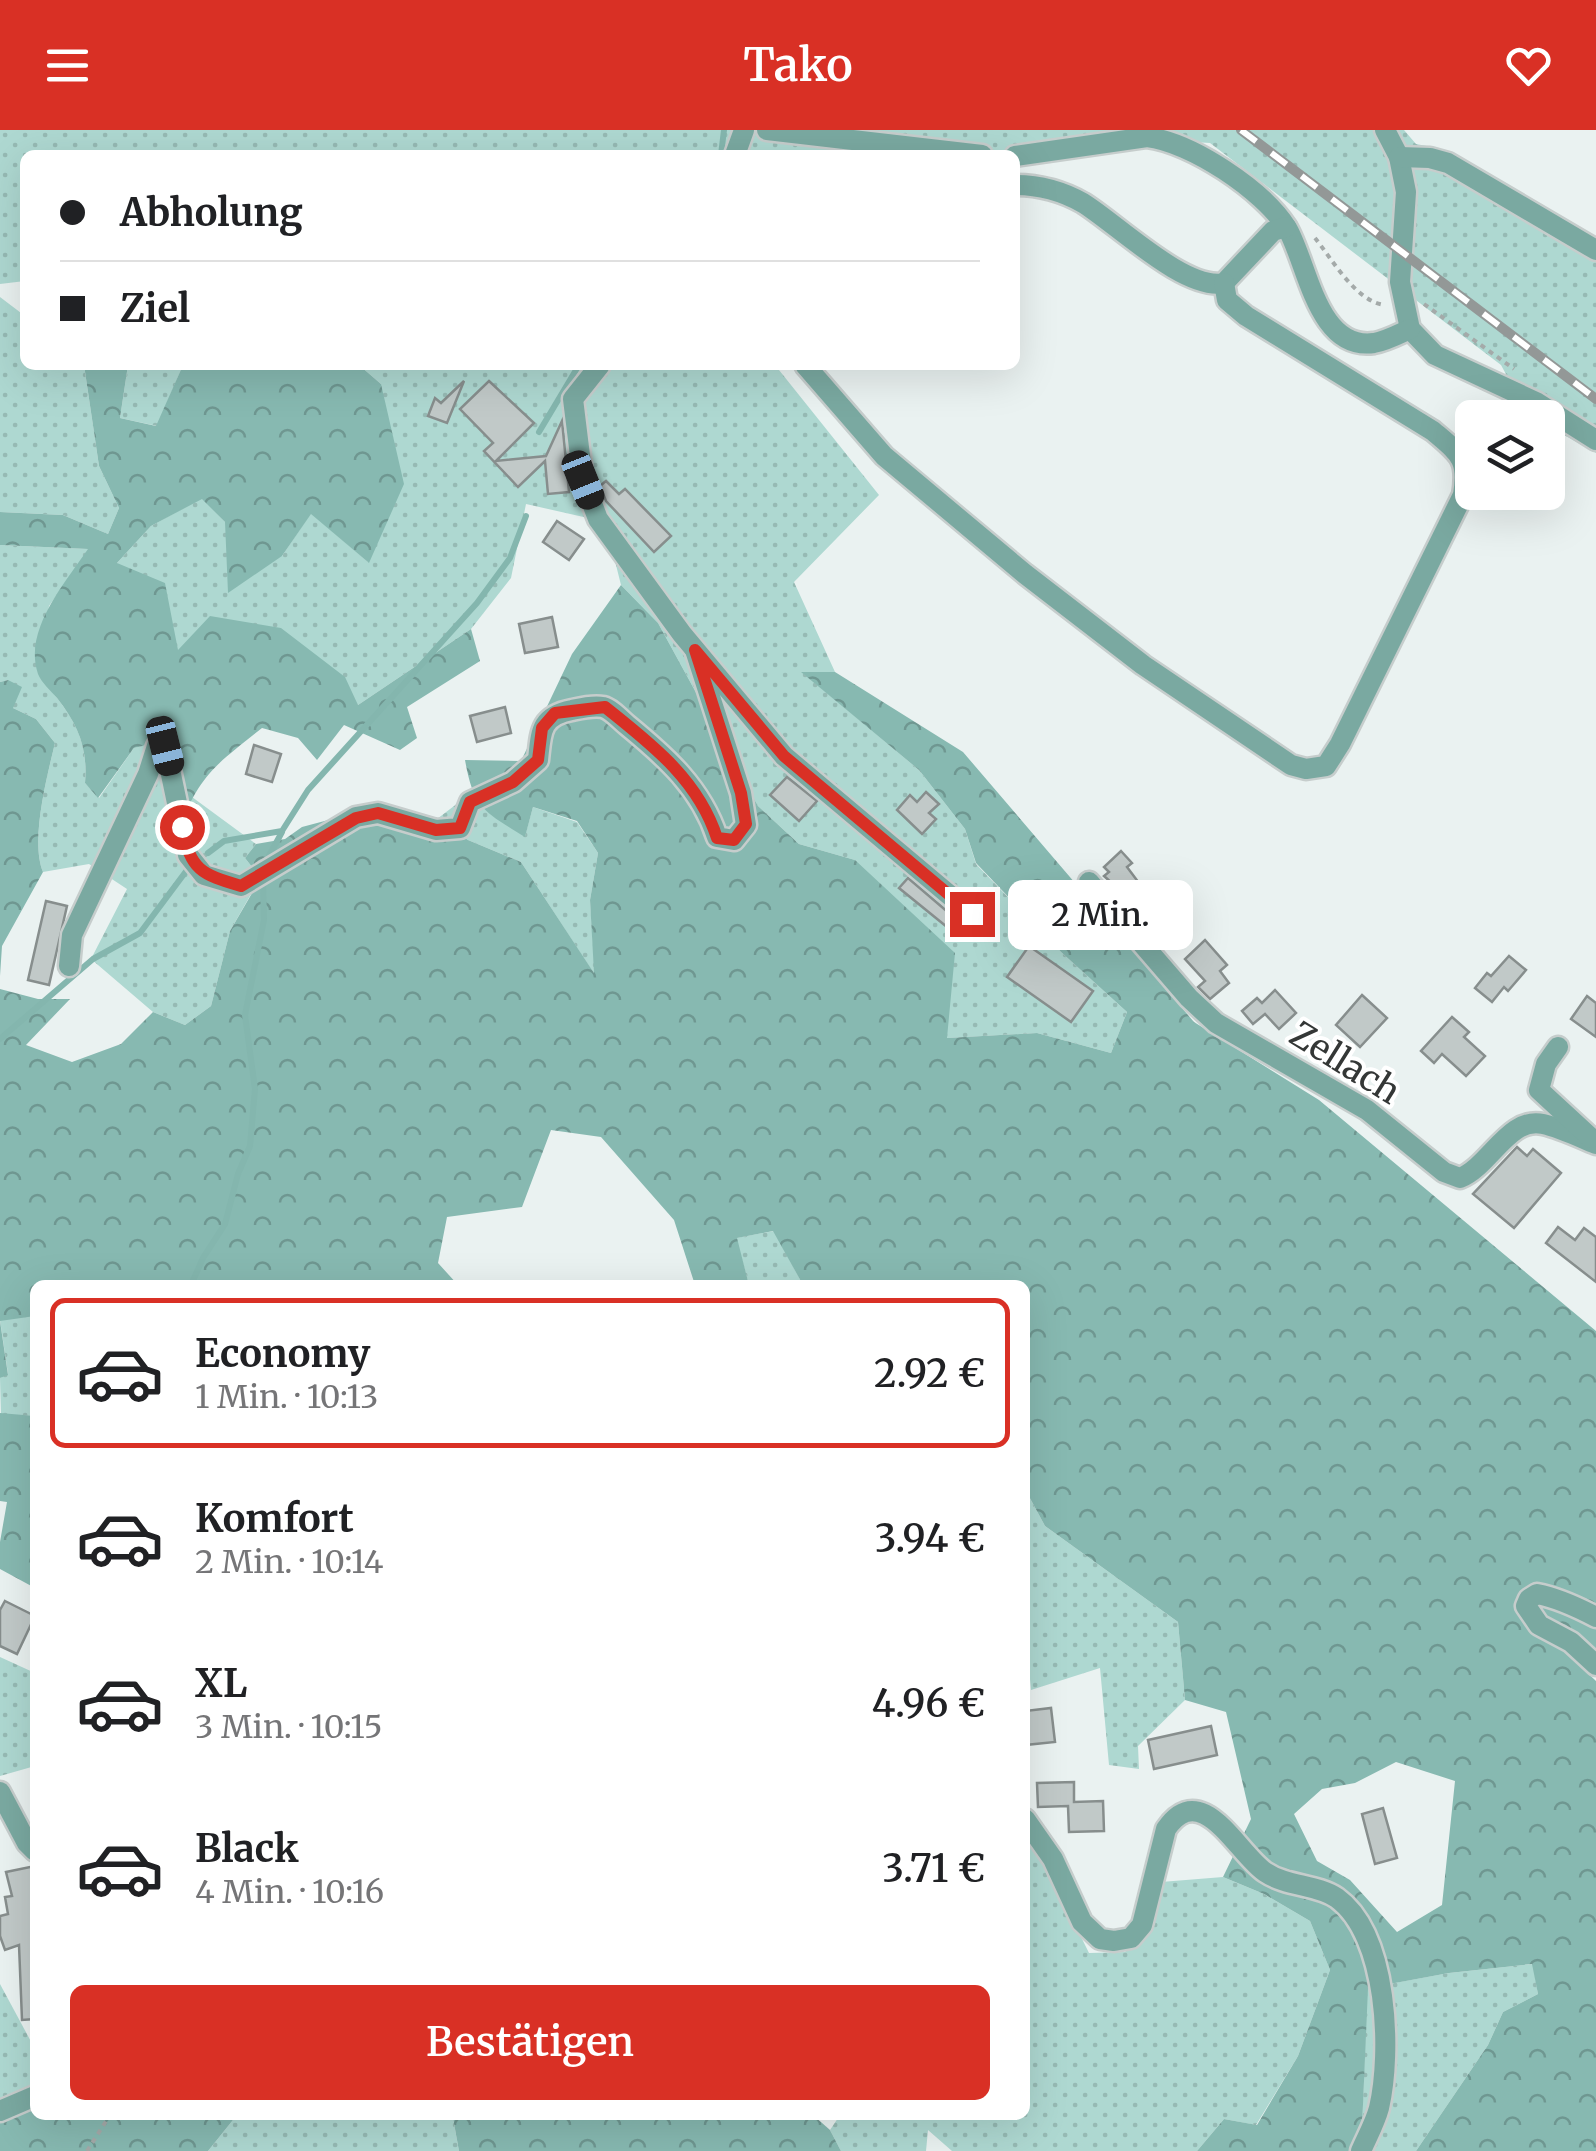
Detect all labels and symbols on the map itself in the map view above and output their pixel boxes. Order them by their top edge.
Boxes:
car [558,447,608,513]
car [143,713,187,779]
route start [160,805,205,850]
callout: 2 Min. [1007,879,1192,949]
route end [950,892,995,937]
street label: Zellach [1282,1012,1408,1114]

